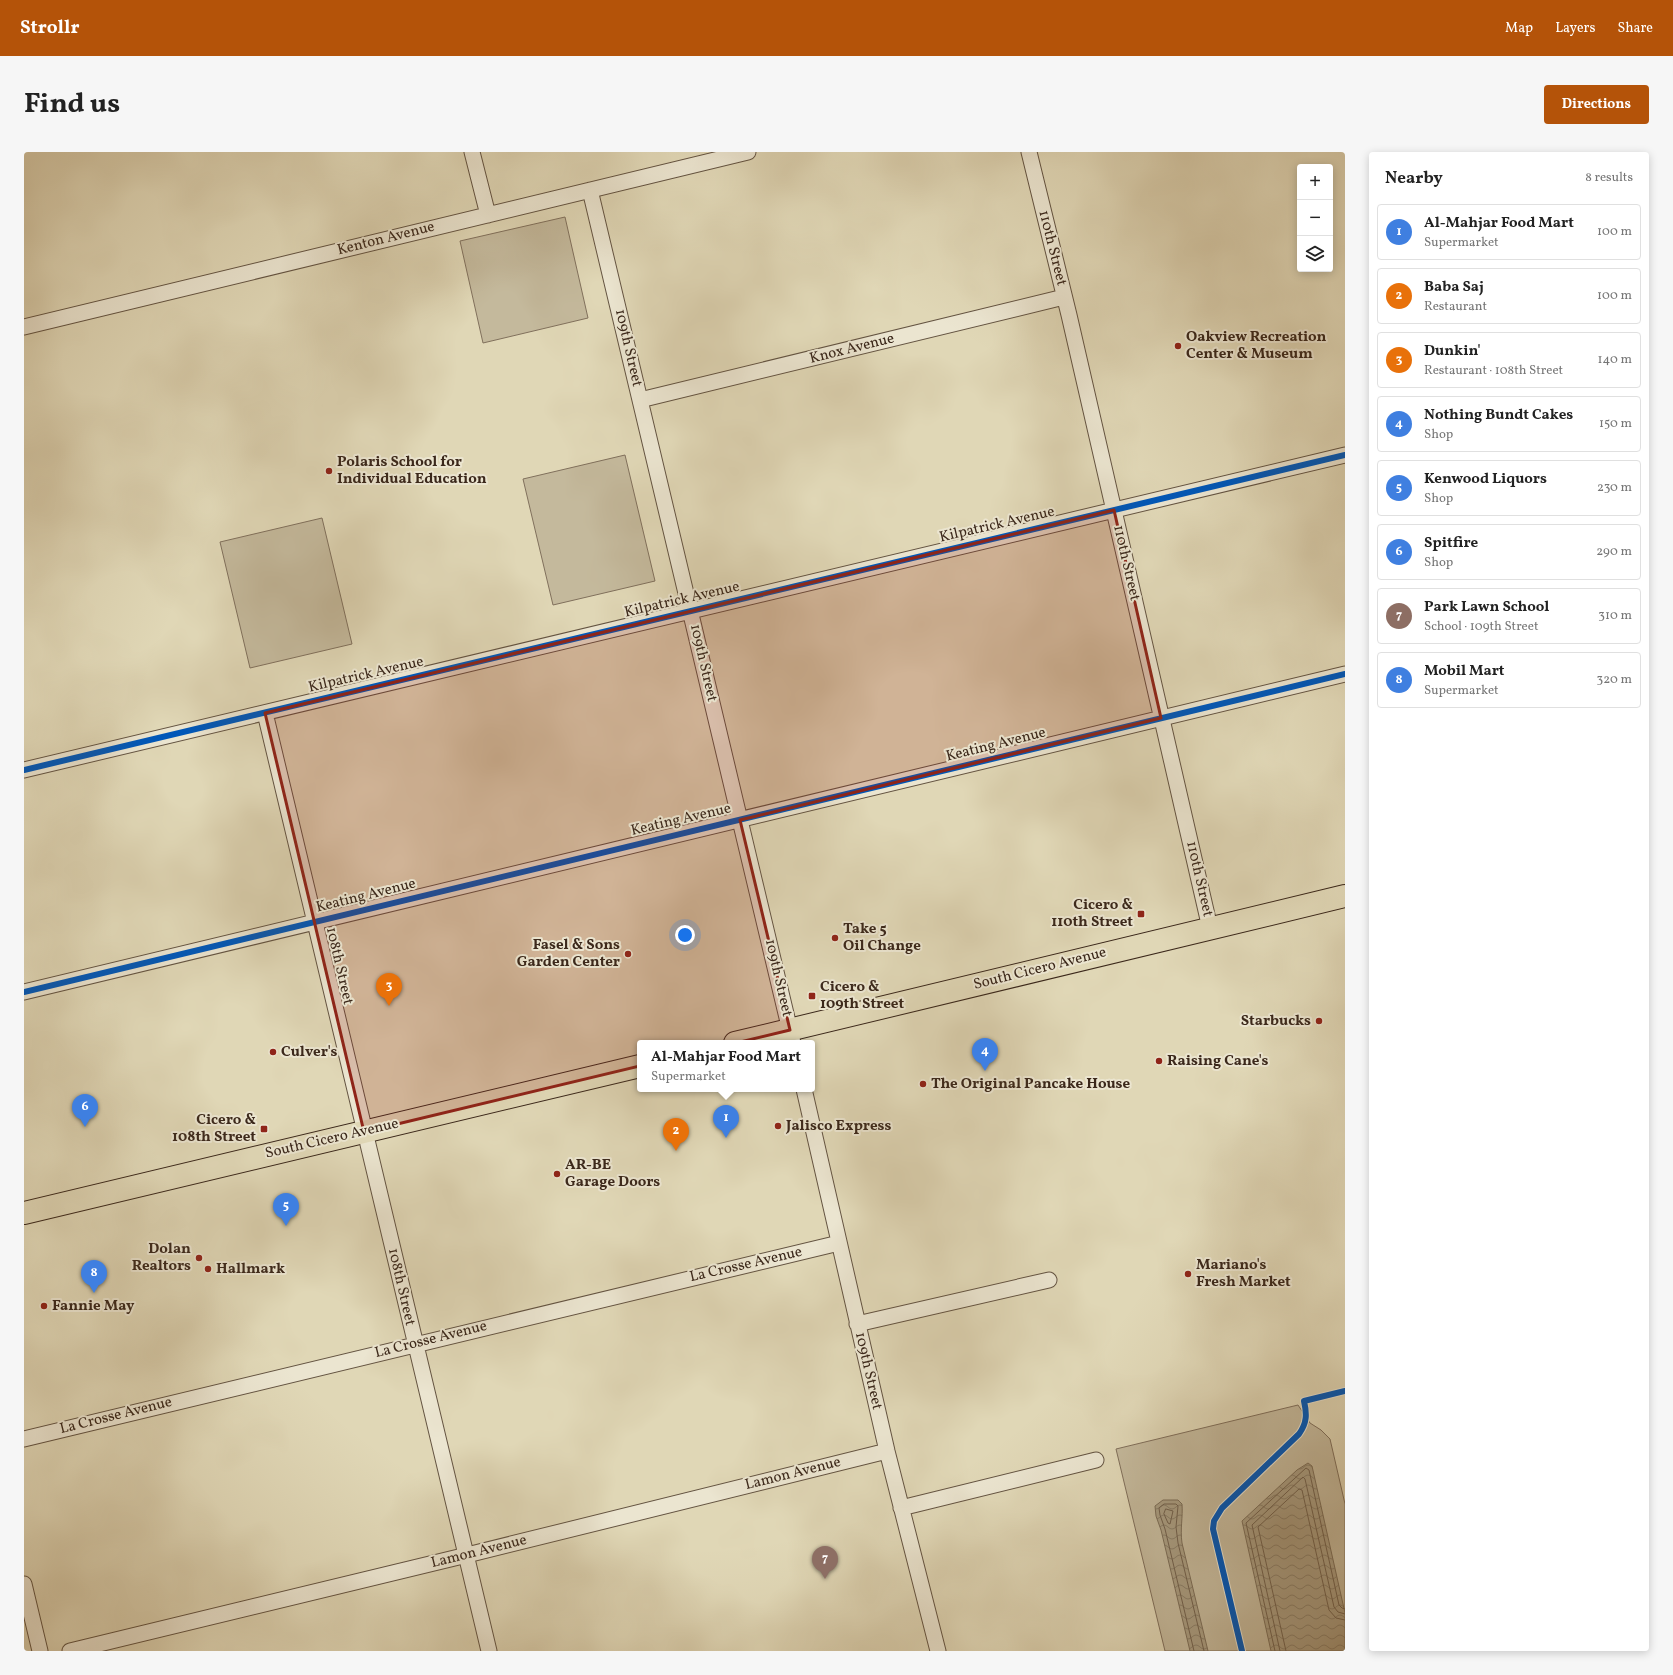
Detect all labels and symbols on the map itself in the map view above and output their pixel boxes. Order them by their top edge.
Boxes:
street label: 110th Street [1032,208,1072,288]
street label: Kenton Avenue [335,217,437,261]
street label: 109th Street [609,307,647,389]
place label: Oakview Recreation Center & Museum [1186,327,1327,365]
street label: Knox Avenue [807,328,897,370]
marker: Oakview Recreation Center & Museum [1173,341,1183,351]
place label: Polaris School for Individual Education [337,452,487,490]
marker: Polaris School for Individual Education [324,466,334,476]
street label: Kilpatrick Avenue [937,502,1057,548]
street label: 110th Street [1107,523,1145,603]
street label: Kilpatrick Avenue [622,577,742,623]
street label: 109th Street [684,622,722,704]
street label: Kilpatrick Avenue [306,652,426,698]
street label: Keating Avenue [944,722,1048,768]
street label: Keating Avenue [629,798,733,842]
street label: 110th Street [1180,839,1218,919]
street label: Keating Avenue [314,873,418,919]
place label: Cicero & 110th Street [1051,895,1133,933]
marker: Cicero & 110th Street [1136,909,1146,919]
place label: Take 5 Oil Change [843,919,921,957]
street label: 108th Street [320,925,358,1007]
your location [675,925,695,945]
marker: Take 5 Oil Change [830,933,840,943]
place label: Fasel & Sons Garden Center [517,935,620,973]
street label: 109th Street [759,937,797,1019]
street label: South Cicero Avenue [971,942,1109,996]
marker: Fasel & Sons Garden Center [623,949,633,959]
pin: 3 [376,973,402,1006]
place label: Cicero & 109th Street [820,977,905,1015]
marker: Cicero & 109th Street [807,991,817,1001]
place label: Starbucks [1241,1011,1311,1032]
marker: Starbucks [1314,1016,1324,1026]
pin: 4 [972,1038,998,1071]
place label: Culver's [281,1042,337,1063]
marker: Culver's [268,1047,278,1057]
place label: Raising Cane's [1167,1051,1269,1072]
marker: Raising Cane's [1154,1056,1164,1066]
place label: The Original Pancake House [931,1074,1131,1095]
marker: The Original Pancake House [918,1079,928,1089]
pin: 6 [72,1094,98,1127]
pin: 1 [713,1105,739,1138]
place label: Cicero & 108th Street [172,1110,256,1148]
street label: South Cicero Avenue [263,1113,401,1165]
place label: Jalisco Express [785,1116,891,1137]
pin: 2 [663,1118,689,1151]
marker: Jalisco Express [773,1121,783,1131]
marker: Cicero & 108th Street [259,1124,269,1134]
place label: AR-BE Garage Doors [565,1155,660,1193]
marker: AR-BE Garage Doors [552,1169,562,1179]
pin: 5 [273,1193,299,1226]
place label: Dolan Realtors [132,1239,191,1277]
street label: La Crosse Avenue [688,1242,804,1288]
street label: 108th Street [382,1246,420,1328]
marker: Dolan Realtors [194,1253,204,1263]
place label: Mariano's Fresh Market [1196,1255,1291,1293]
place label: Hallmark [216,1259,285,1280]
pin: 8 [81,1260,107,1293]
marker: Hallmark [203,1264,213,1274]
marker: Mariano's Fresh Market [1183,1269,1193,1279]
place label: Fannie May [52,1296,135,1317]
marker: Fannie May [39,1301,49,1311]
street label: La Crosse Avenue [373,1316,489,1364]
street label: 109th Street [849,1330,887,1412]
street label: La Crosse Avenue [58,1392,174,1440]
street label: Lamon Avenue [743,1452,843,1496]
street label: Lamon Avenue [429,1530,529,1574]
pin: 7 [812,1546,838,1579]

